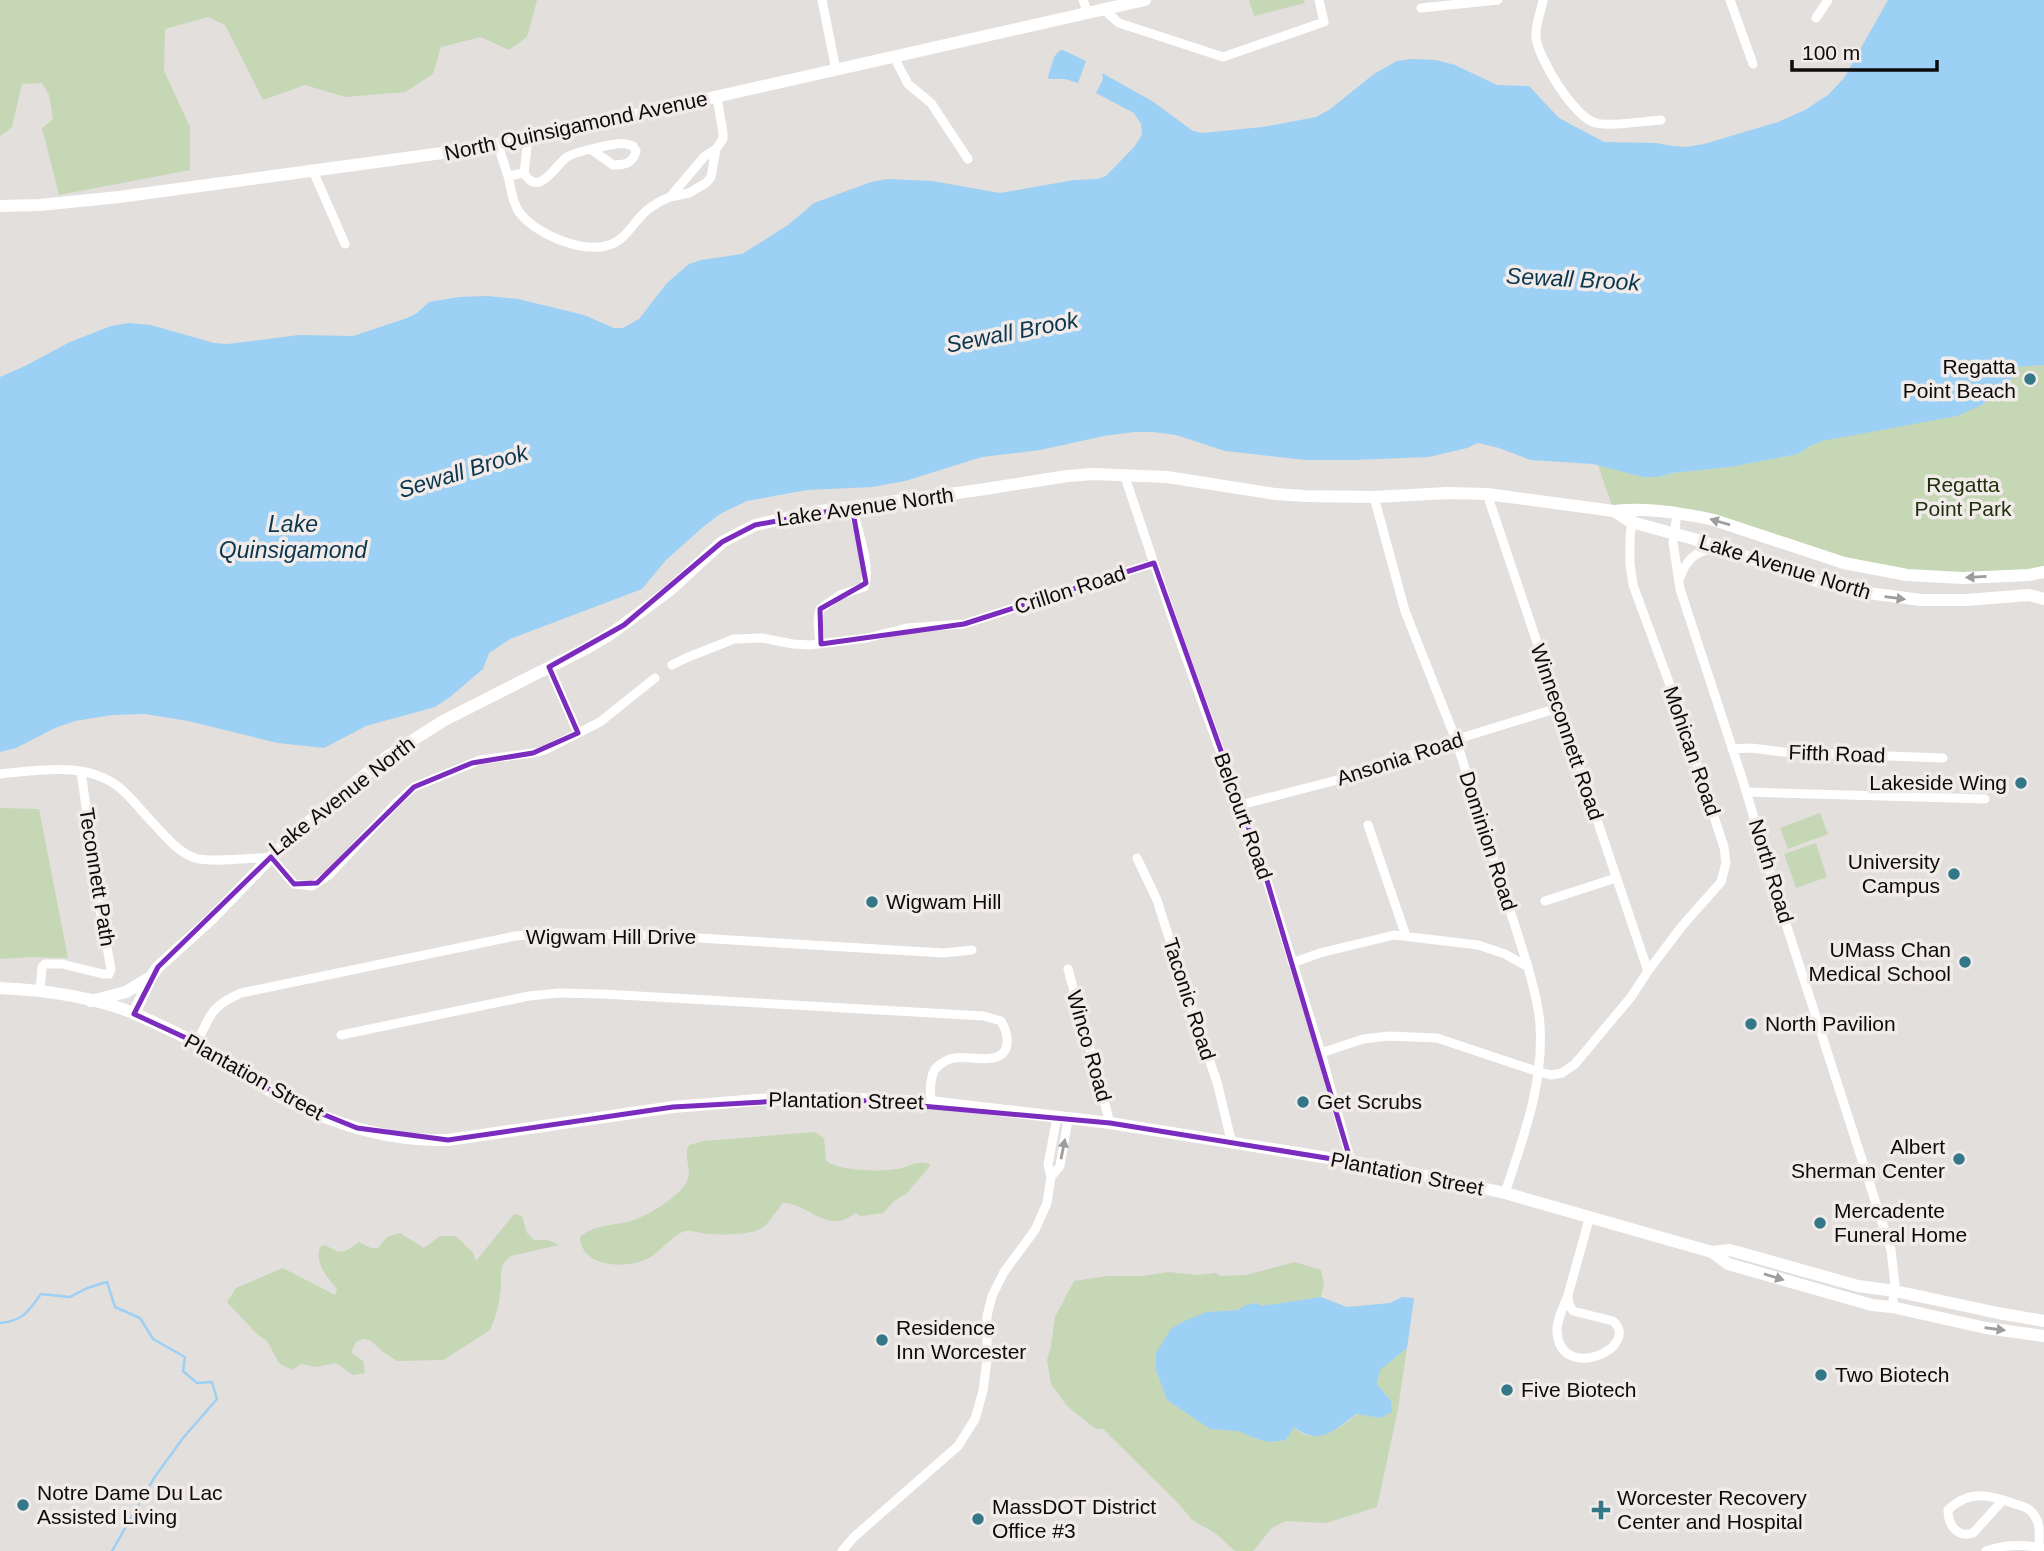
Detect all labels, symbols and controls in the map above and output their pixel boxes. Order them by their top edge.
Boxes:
scale bar [1792,28,1937,72]
text: 100 m [1802,41,1860,64]
street label: North Quinsigamond Avenue [442,86,709,165]
water label: Sewall Brook [1505,263,1642,296]
water label: Sewall Brook [944,306,1082,358]
place label: Regatta Point Beach [1903,355,2016,402]
marker: Regatta Point Beach [2022,371,2038,387]
water label: Sewall Brook [395,439,532,503]
park label: Regatta Point Park [1915,473,2012,520]
street label: Lake Avenue North [775,483,955,530]
water label: Lake Quinsigamond [219,511,368,563]
one-way arrow [1709,517,1730,527]
street label: Lake Avenue North [1697,529,1874,604]
street label: Crillon Road [1011,561,1128,618]
one-way arrow [1965,572,1987,583]
one-way arrow [1884,592,1906,603]
street label: Winneconnett Road [1527,641,1608,823]
street label: Mohican Road [1660,683,1725,819]
street label: Ansonia Road [1334,727,1466,790]
street label: Lake Avenue North [264,732,419,860]
street label: Fifth Road [1788,740,1886,767]
street label: Belcourt Road [1210,749,1277,882]
street label: Dominion Road [1455,768,1522,913]
place label: Lakeside Wing [1869,771,2007,794]
marker: Lakeside Wing [2013,775,2029,791]
street label: Teconnett Path [75,806,120,948]
street label: North Road [1745,816,1798,926]
place label: University Campus [1848,850,1940,897]
marker: University Campus [1946,866,1962,882]
place label: Wigwam Hill [886,890,1002,913]
marker: Wigwam Hill [864,894,880,910]
street label: Wigwam Hill Drive [526,925,696,948]
street label: Taconic Road [1159,935,1220,1063]
place label: UMass Chan Medical School [1809,938,1951,985]
marker: UMass Chan Medical School [1957,954,1973,970]
street label: Winco Road [1063,988,1116,1104]
place label: North Pavilion [1765,1012,1896,1035]
marker: North Pavilion [1743,1016,1759,1032]
street label: Plantation Street [181,1029,328,1124]
street label: Plantation Street [768,1088,924,1113]
place label: Get Scrubs [1317,1090,1422,1113]
marker: Get Scrubs [1295,1094,1311,1110]
place label: Albert Sherman Center [1791,1135,1945,1182]
one-way arrow [1058,1138,1069,1160]
street label: Plantation Street [1329,1147,1486,1200]
marker: Albert Sherman Center [1951,1151,1967,1167]
place label: Mercadente Funeral Home [1834,1199,1967,1246]
marker: Mercadente Funeral Home [1812,1215,1828,1231]
one-way arrow [1764,1273,1785,1283]
place label: Residence Inn Worcester [896,1316,1026,1363]
one-way arrow [1984,1324,2006,1335]
marker: Residence Inn Worcester [874,1332,890,1348]
place label: Two Biotech [1835,1363,1949,1386]
marker: Two Biotech [1813,1367,1829,1383]
place label: Five Biotech [1521,1378,1637,1401]
marker: Five Biotech [1499,1382,1515,1398]
place label: Notre Dame Du Lac Assisted Living [37,1481,223,1528]
place label: Worcester Recovery Center and Hospital [1617,1486,1807,1533]
place label: MassDOT District Office #3 [992,1495,1156,1542]
marker: Notre Dame Du Lac Assisted Living [15,1497,31,1513]
marker: Worcester Recovery Center and Hospital [1591,1500,1611,1520]
marker: MassDOT District Office #3 [970,1511,986,1527]

